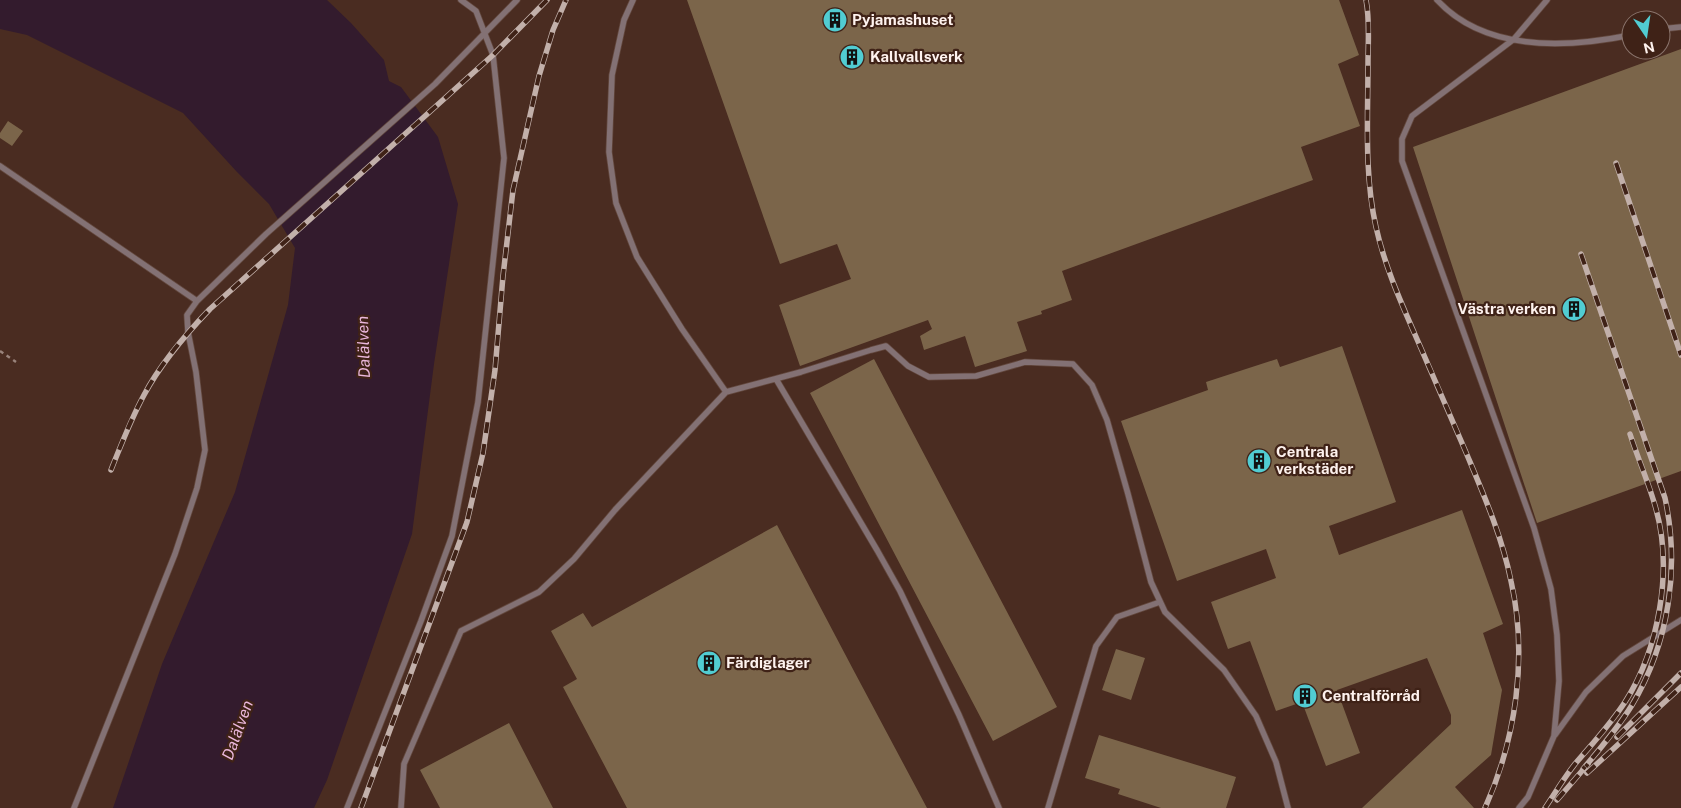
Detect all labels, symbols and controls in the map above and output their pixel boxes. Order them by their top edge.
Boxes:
building icon: Pyjamashuset [822,7,848,33]
north arrow [1621,10,1671,60]
place label: Pyjamashuset [852,11,953,28]
text: N [1642,39,1656,57]
building icon: Kallvallsverk [839,44,865,70]
place label: Kallvallsverk [870,48,963,65]
building icon: Västra verken [1561,296,1587,322]
place label: Västra verken [1458,300,1556,317]
water label: Dalälven [353,315,374,378]
place label: Centrala verkstäder [1276,443,1353,477]
building icon: Centrala verkstäder [1246,448,1272,474]
building icon: Färdiglager [696,650,722,676]
place label: Färdiglager [726,654,810,671]
building icon: Centralförråd [1292,683,1318,709]
place label: Centralförråd [1322,687,1420,704]
water label: Dalälven [218,698,257,763]

